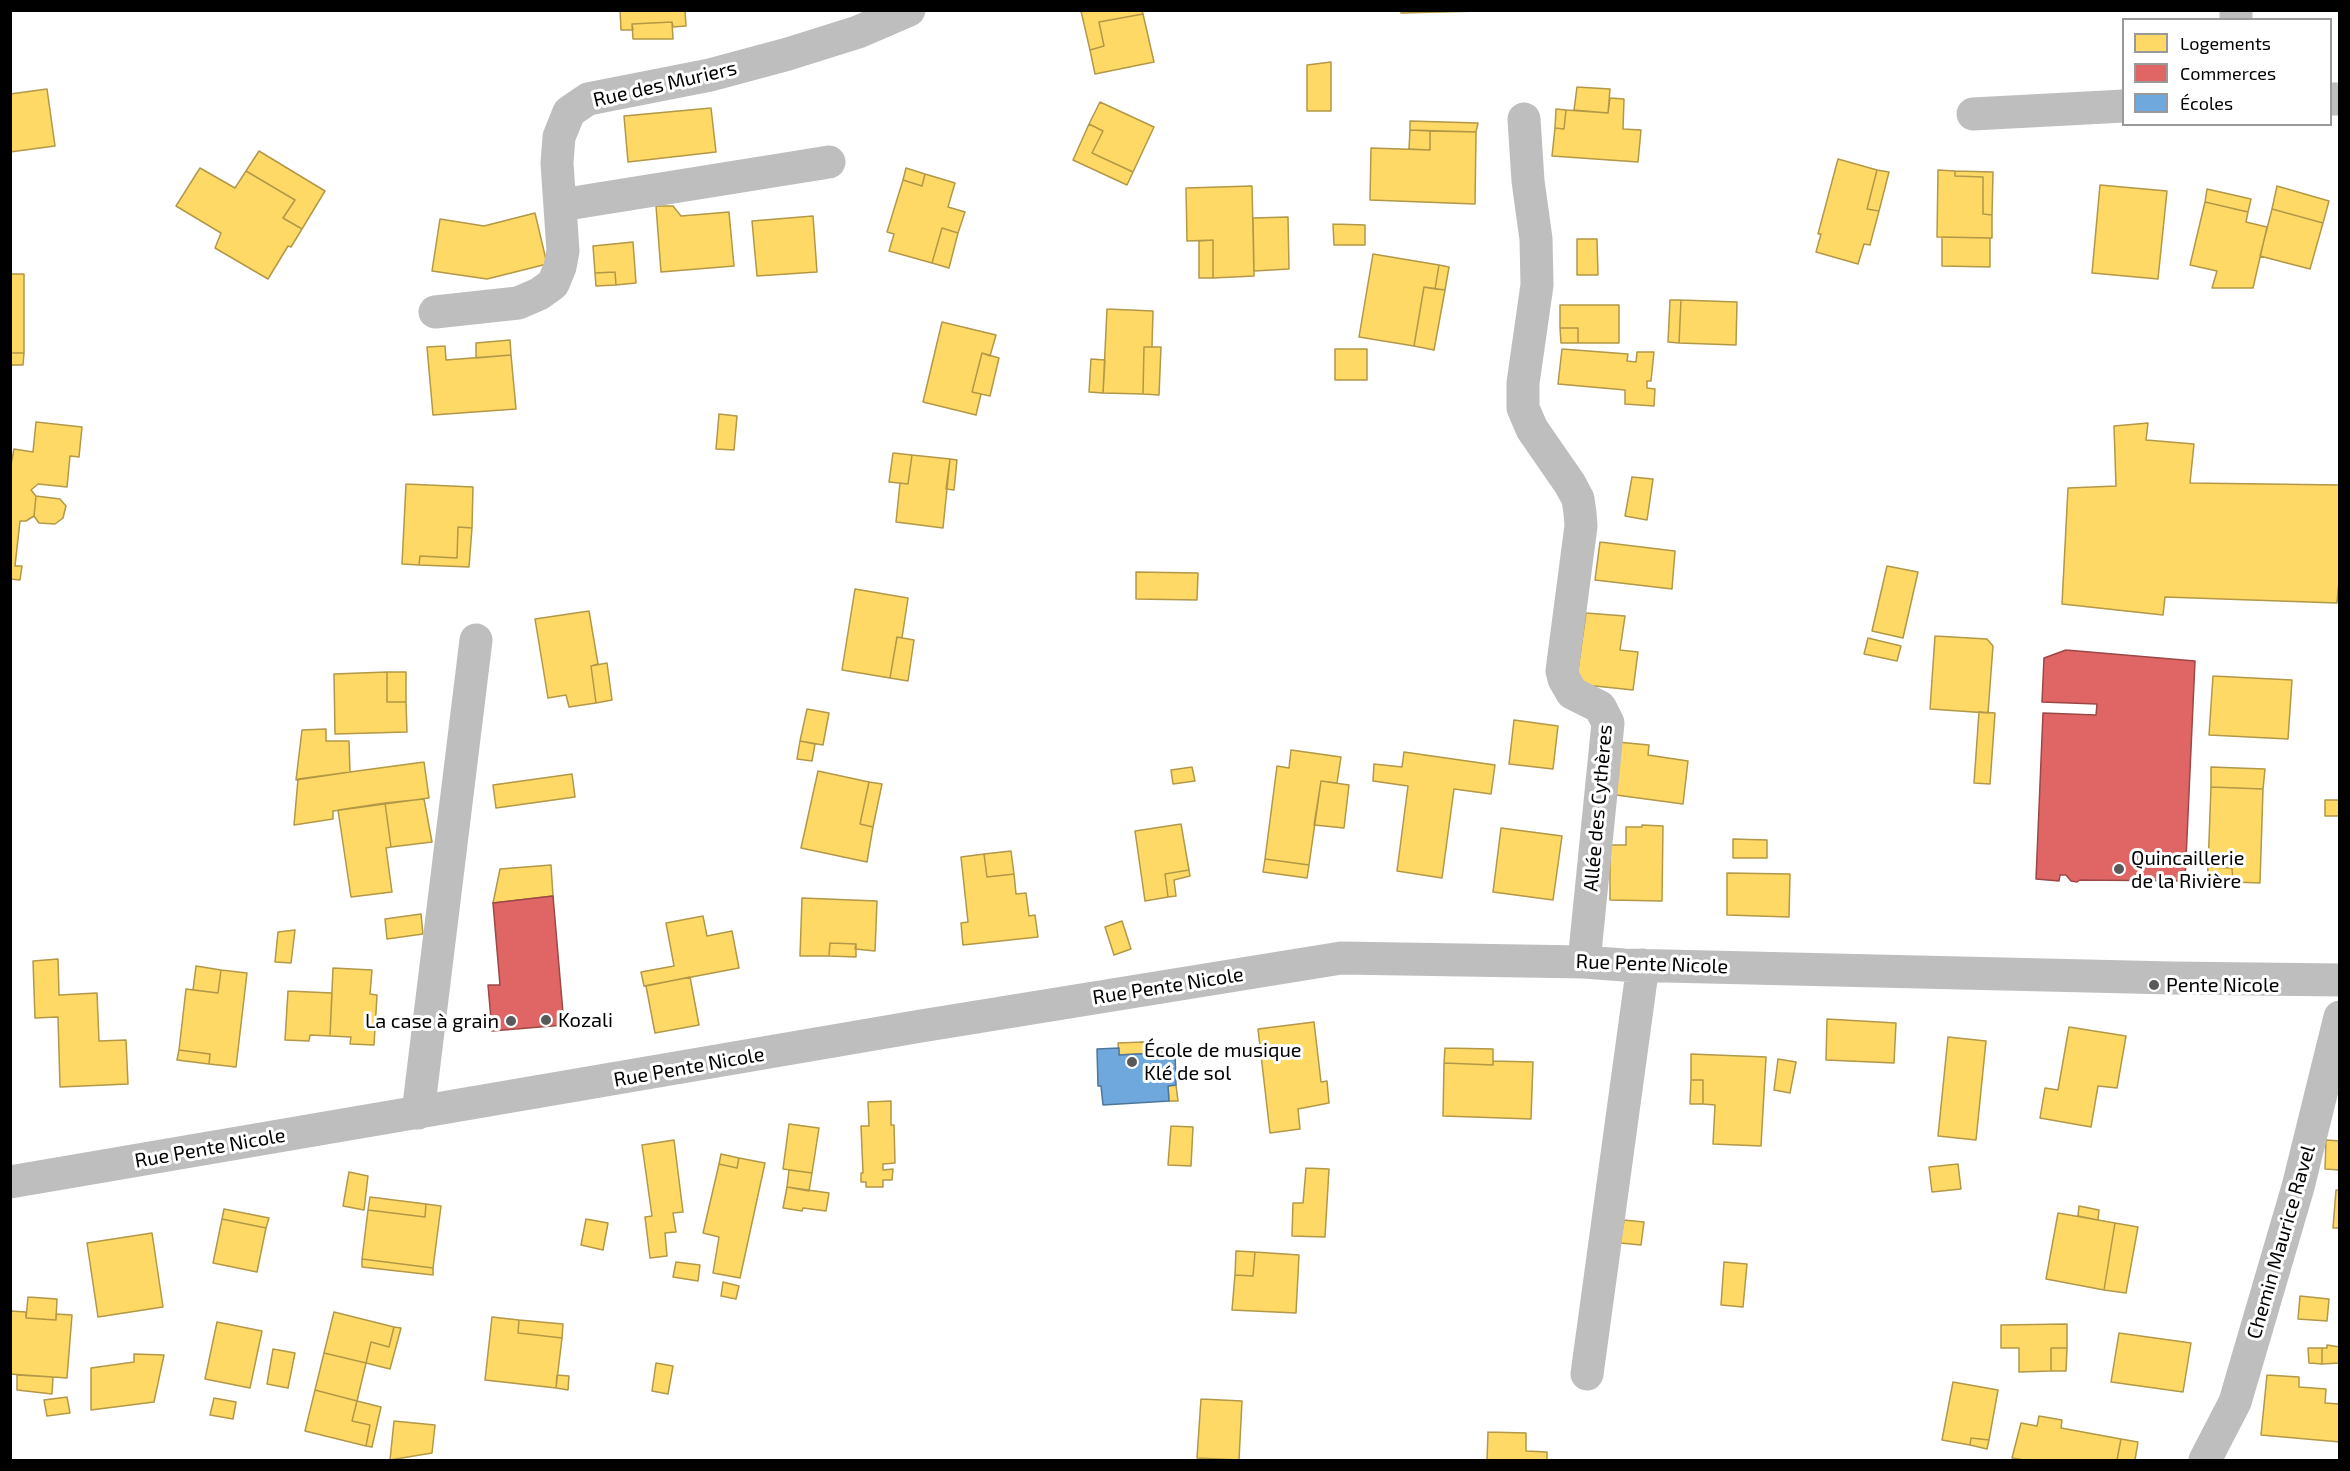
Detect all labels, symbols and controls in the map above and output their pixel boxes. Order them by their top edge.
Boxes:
legend [2122,18,2332,126]
text: Logements [2180,32,2271,54]
street label: Rue des Muriers [591,56,739,112]
text: Commerces [2180,62,2276,84]
text: Écoles [2180,92,2233,114]
street label: Allée des Cythères [1579,724,1617,892]
place label: Quincaillerie de la Rivière [2131,846,2244,893]
marker: Quincaillerie de la Rivière [2112,862,2126,876]
street label: Rue Pente Nicole [1575,949,1729,979]
street label: Rue Pente Nicole [1091,962,1245,1010]
place label: Pente Nicole [2166,973,2280,997]
marker: Pente Nicole [2147,978,2161,992]
place label: Kozali [558,1008,613,1032]
place label: La case à grain [365,1009,499,1033]
marker: Kozali [539,1013,553,1027]
marker: La case à grain [504,1014,518,1028]
place label: École de musique Klé de sol [1144,1038,1302,1085]
street label: Rue Pente Nicole [612,1042,766,1092]
marker: École de musique Klé de sol [1125,1055,1139,1069]
street label: Rue Pente Nicole [133,1123,287,1173]
street label: Chemin Maurice Ravel [2242,1142,2320,1342]

